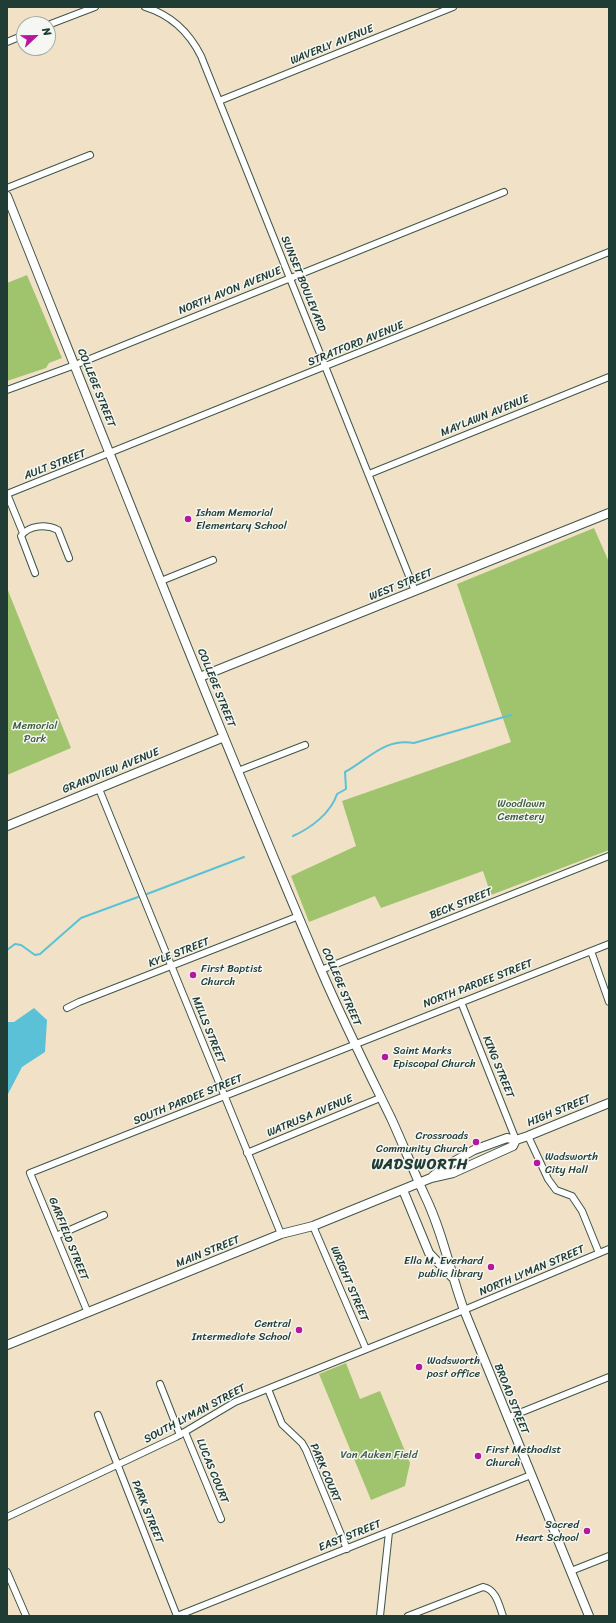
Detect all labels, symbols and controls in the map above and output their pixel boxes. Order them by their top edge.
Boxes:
north arrow [16,16,56,56]
street label: WAVERLY AVENUE [288,22,376,68]
text: N [36,25,57,39]
street label: SUNSET BOULEVARD [278,234,328,334]
street label: NORTH AVON AVENUE [177,264,283,318]
street label: STRATFORD AVENUE [306,319,406,369]
street label: COLLEGE STREET [74,347,118,429]
street label: MAYLAWN AVENUE [439,392,531,440]
street label: AULT STREET [22,447,88,483]
place label: Isham Memorial Elementary School [196,506,287,532]
marker: Isham Memorial Elementary School [183,514,193,524]
street label: WEST STREET [367,566,435,604]
street label: COLLEGE STREET [194,647,238,729]
park label: Memorial Park [13,719,57,745]
street label: GRANDVIEW AVENUE [61,746,161,796]
park label: Woodlawn Cemetery [497,797,545,823]
street label: BECK STREET [428,885,494,923]
street label: KYLE STREET [147,935,211,971]
street label: COLLEGE STREET [319,946,363,1028]
street label: NORTH PARDEE STREET [421,957,535,1011]
place label: First Baptist Church [201,962,262,988]
marker: First Baptist Church [188,970,198,980]
street label: MILLS STREET [189,995,227,1065]
street label: KING STREET [479,1034,517,1100]
place label: Saint Marks Episcopal Church [393,1044,476,1070]
marker: Saint Marks Episcopal Church [380,1052,390,1062]
street label: SOUTH PARDEE STREET [131,1072,245,1128]
street label: WATRUSA AVENUE [265,1092,355,1140]
street label: HIGH STREET [525,1092,593,1130]
place label: Crossroads Community Church [376,1129,468,1155]
marker: Crossroads Community Church [471,1137,481,1147]
place label: Wadsworth City Hall [545,1150,598,1176]
district label: WADSWORTH [373,1156,467,1174]
marker: Wadsworth City Hall [532,1158,542,1168]
street label: GARFIELD STREET [45,1196,91,1282]
street label: MAIN STREET [174,1233,242,1271]
street label: NORTH LYMAN STREET [477,1243,587,1299]
street label: WRIGHT STREET [327,1244,371,1324]
place label: Ella M. Everhard public library [404,1254,483,1280]
marker: Ella M. Everhard public library [486,1262,496,1272]
place label: Central Intermediate School [192,1317,291,1343]
marker: Central Intermediate School [294,1325,304,1335]
place label: Wadsworth post office [427,1354,480,1380]
marker: Wadsworth post office [414,1362,424,1372]
street label: BROAD STREET [491,1362,531,1436]
street label: SOUTH LYMAN STREET [142,1382,248,1446]
street label: LUCAS COURT [193,1437,231,1505]
street label: PARK COURT [307,1442,343,1504]
place label: First Methodist Church [486,1443,561,1469]
park label: Van Auken Field [340,1448,418,1462]
marker: First Methodist Church [473,1451,483,1461]
street label: PARK STREET [128,1479,166,1545]
street label: EAST STREET [317,1517,383,1555]
place label: Sacred Heart School [515,1518,579,1544]
marker: Sacred Heart School [582,1526,592,1536]

